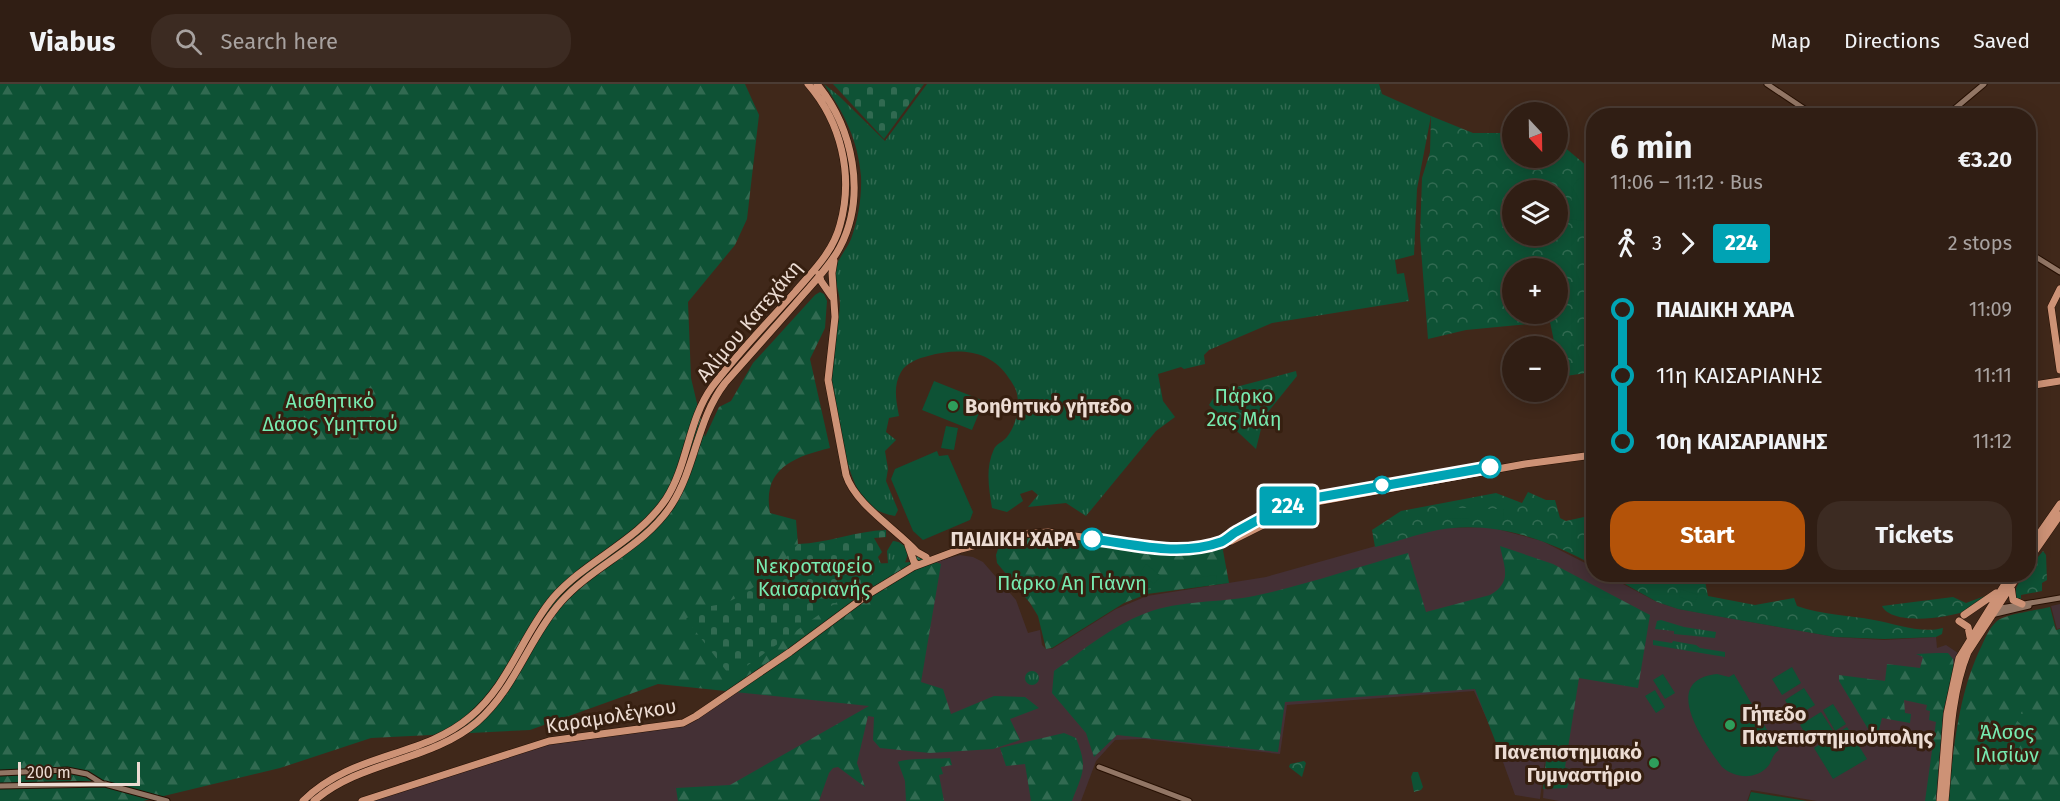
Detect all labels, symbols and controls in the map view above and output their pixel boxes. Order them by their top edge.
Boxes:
search box [151,14,571,68]
text: Viabus [30,25,115,58]
icon: search [172,25,205,58]
text: Search here [220,28,338,55]
text: Map [1771,28,1811,54]
text: Directions [1844,28,1940,54]
text: Saved [1973,28,2030,54]
north arrow [1502,102,1568,168]
map controls [1502,102,1568,402]
text: 6 min [1610,127,1693,167]
text: €3.20 [1958,146,2012,173]
text: 11:06 – 11:12 · Bus [1610,170,1763,194]
button: layers [1502,180,1568,246]
icon: walk [1610,227,1643,260]
icon: forward [1671,227,1704,260]
text: 224 [1725,230,1758,256]
text: 3 [1652,231,1662,255]
text: 2 stops [1948,231,2012,255]
street label: Αλίμου Κατεχάκη [691,255,807,387]
button: + [1502,258,1568,324]
text: ΠΑΙΔΙΚΗ ΧΑΡΑ [1656,296,1794,323]
text: 11:09 [1969,297,2012,321]
button: − [1502,336,1568,402]
text: 11η ΚΑΙΣΑΡΙΑΝΗΣ [1656,362,1822,389]
text: 11:11 [1974,363,2012,387]
park label: Πάρκο 2ας Μάη [1207,384,1281,431]
park label: Αισθητικό Δάσος Υμηττού [262,389,398,436]
place label: Βοηθητικό γήπεδο [965,394,1132,418]
marker: Βοηθητικό γήπεδο [946,399,960,413]
text: 10η ΚΑΙΣΑΡΙΑΝΗΣ [1656,428,1827,455]
text: 11:12 [1972,429,2012,453]
unlabelled marker [1479,456,1501,478]
unlabelled marker [1373,476,1391,494]
line badge: 224 [1254,486,1322,526]
text: 224 [1272,493,1304,519]
button: Start [1610,501,1805,570]
button: Tickets [1817,501,2012,570]
place label: ΠΑΙΔΙΚΗ ΧΑΡΑ [950,527,1077,551]
marker: ΠΑΙΔΙΚΗ ΧΑΡΑ [1081,528,1103,550]
park label: Νεκροταφείο Καισαριανής [755,554,873,601]
park label: Πάρκο Αη Γιάννη [997,571,1147,595]
street label: Καραμολέγκου [544,694,678,738]
place label: Γήπεδο Πανεπιστημιούπολης [1742,702,1934,749]
marker: Γήπεδο Πανεπιστημιούπολης [1723,718,1737,732]
park label: Άλσος Ιλισίων [1975,720,2039,767]
place label: Πανεπιστημιακό Γυμναστήριο [1494,740,1642,787]
marker: Πανεπιστημιακό Γυμναστήριο [1647,756,1661,770]
scale bar [18,759,140,786]
text: 200 m [27,763,71,782]

